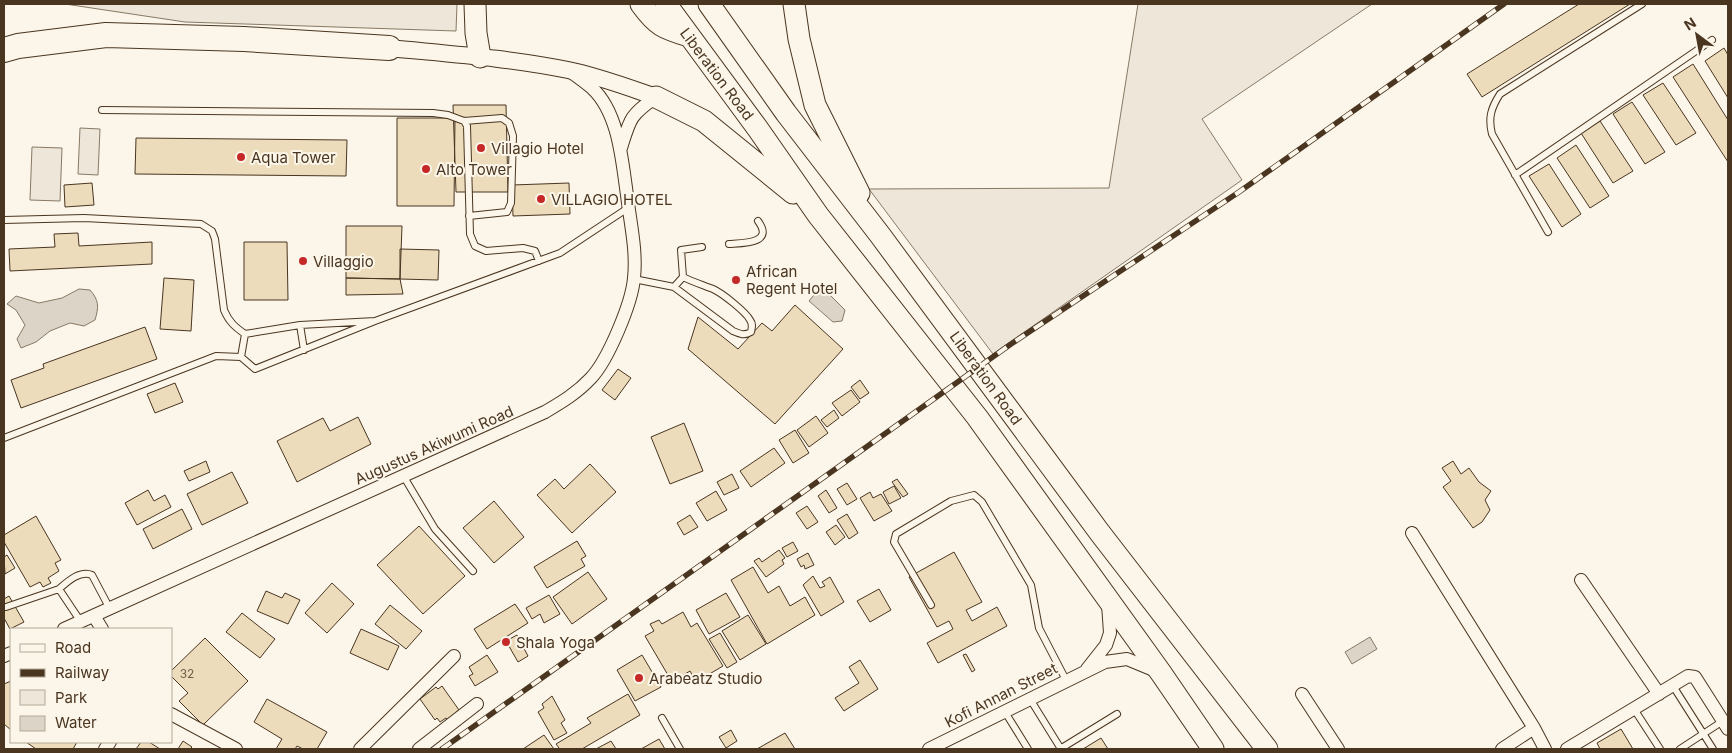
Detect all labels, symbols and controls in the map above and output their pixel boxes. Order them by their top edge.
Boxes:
north arrow [1672,10,1722,60]
text: N [1681,14,1699,34]
street label: Liberation Road [676,24,758,124]
place label: Villagio Hotel [491,139,584,158]
marker: Villagio Hotel [475,142,487,154]
place label: Aqua Tower [251,148,336,167]
marker: Aqua Tower [235,151,247,163]
place label: Alto Tower [436,160,512,179]
marker: Alto Tower [420,163,432,175]
place label: VILLAGIO HOTEL [551,190,672,209]
marker: VILLAGIO HOTEL [535,193,547,205]
place label: Villaggio [313,252,374,271]
marker: Villaggio [297,255,309,267]
place label: African Regent Hotel [746,262,837,298]
marker: African Regent Hotel [730,274,742,286]
street label: Liberation Road [946,328,1026,428]
street label: Augustus Akiwumi Road [352,401,516,489]
legend [10,628,172,743]
place label: Shala Yoga [516,633,595,652]
marker: Shala Yoga [500,636,512,648]
text: Road [55,638,91,657]
street label: Kofi Annan Street [942,658,1061,732]
text: Railway [55,663,110,682]
house number: 32 [180,666,194,681]
place label: Arabeatz Studio [649,669,763,688]
marker: Arabeatz Studio [633,672,645,684]
text: Park [55,688,88,707]
text: Water [55,713,97,732]

